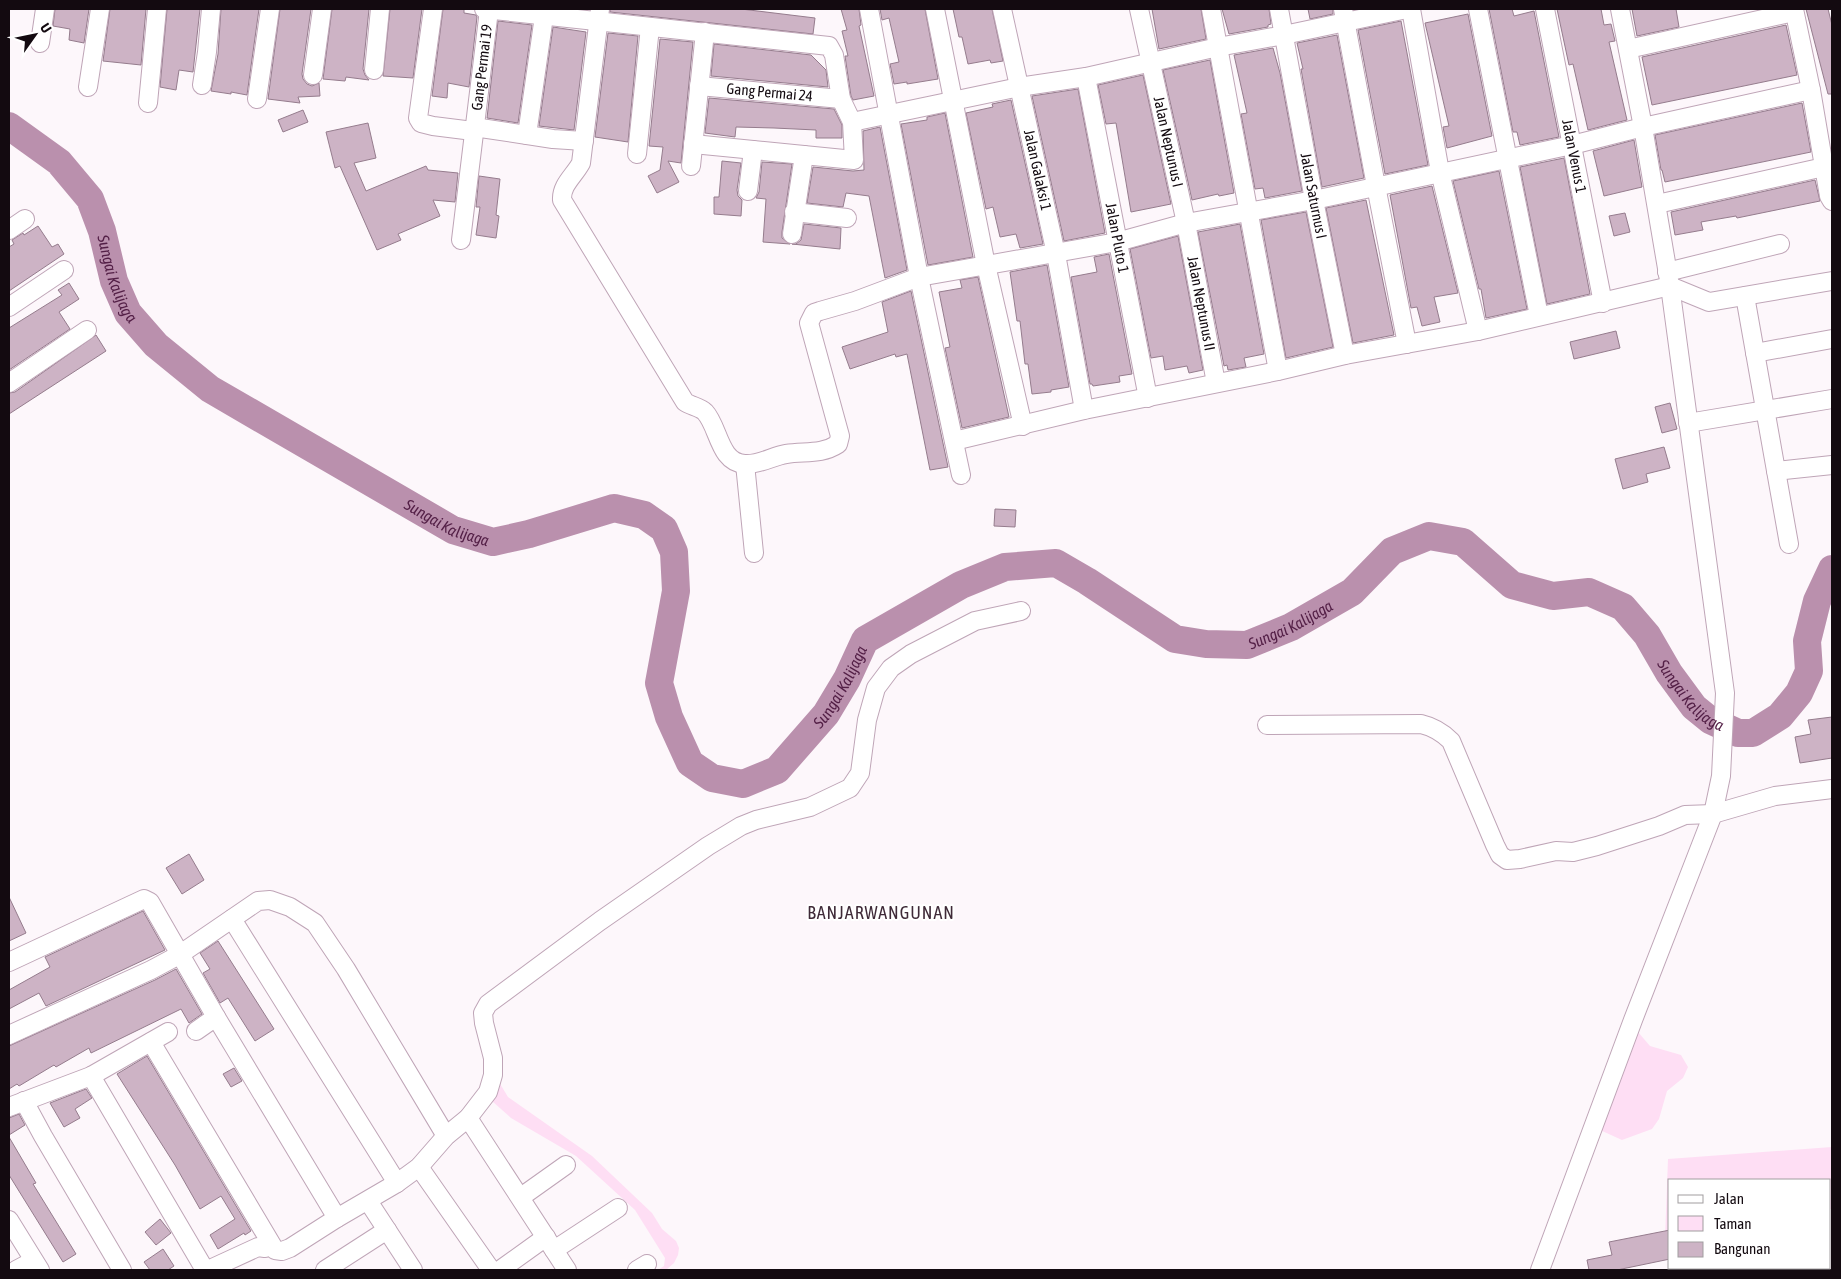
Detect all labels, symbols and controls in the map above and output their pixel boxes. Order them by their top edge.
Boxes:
north arrow [10,10,60,60]
text: U [37,20,55,36]
street label: Gang Permai 19 [468,23,495,111]
street label: Gang Permai 24 [726,80,814,104]
street label: Jalan Neptunus I [1150,95,1187,189]
street label: Jalan Venus 1 [1559,118,1590,194]
street label: Jalan Galaksi 1 [1021,128,1055,212]
street label: Jalan Saturnus I [1298,151,1331,240]
street label: Jalan Pluto 1 [1103,201,1133,274]
water label: Sungai Kalijaga [94,232,141,326]
street label: Jalan Neptunus II [1184,255,1219,352]
water label: Sungai Kalijaga [401,494,492,549]
water label: Sungai Kalijaga [1245,596,1336,653]
water label: Sungai Kalijaga [809,642,870,732]
water label: Sungai Kalijaga [1654,655,1727,734]
district label: BANJARWANGUNAN [807,902,955,923]
legend [1668,1179,1831,1269]
text: Jalan [1714,1190,1744,1207]
text: Taman [1714,1215,1752,1232]
text: Bangunan [1714,1240,1771,1257]

